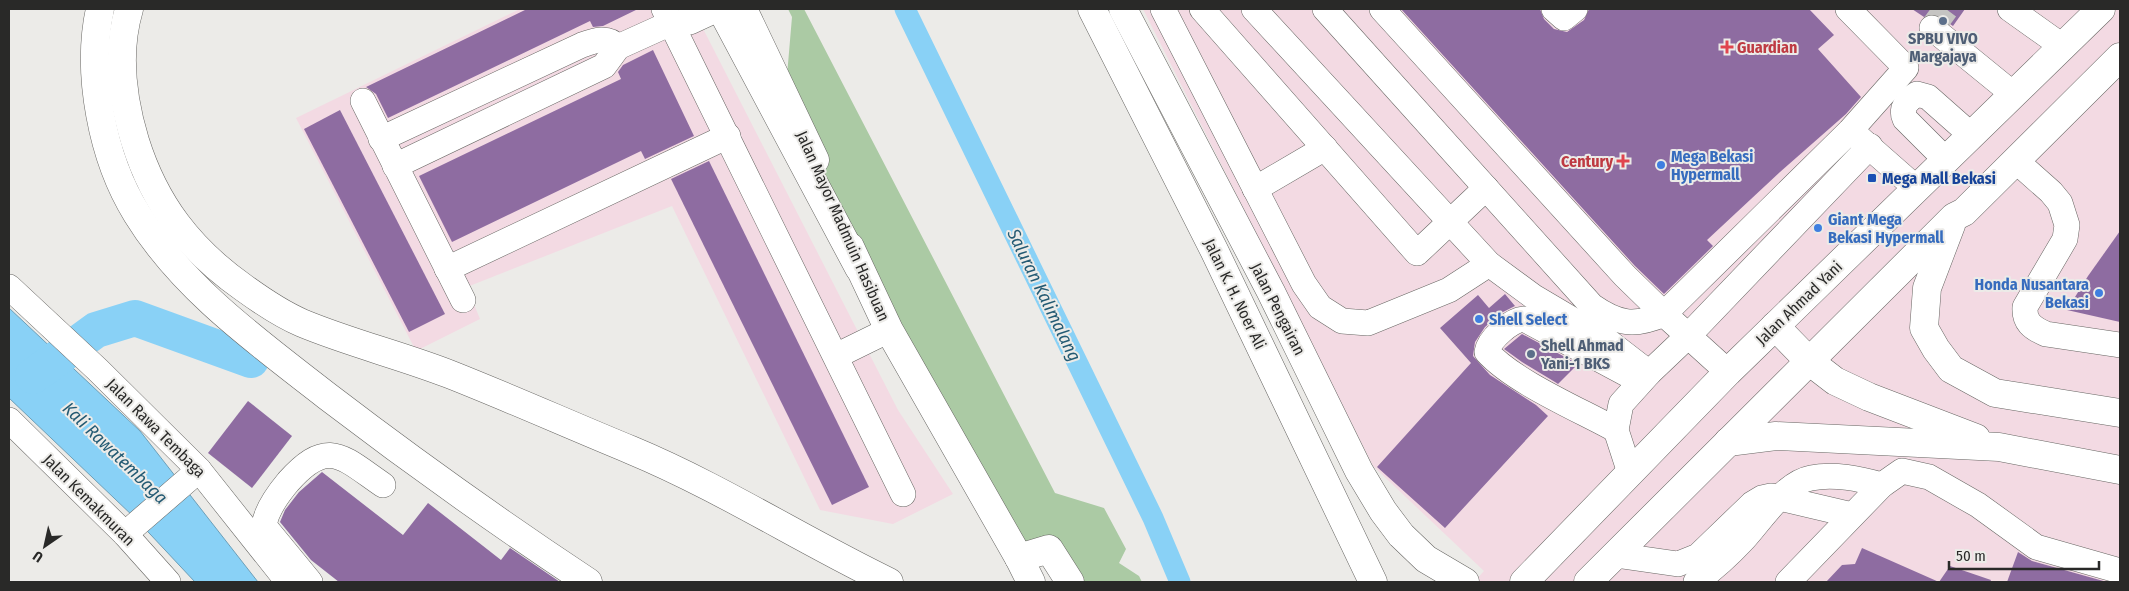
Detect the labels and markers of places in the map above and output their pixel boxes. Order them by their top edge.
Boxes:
marker: SPBU VIVO Margajaya [1937,15,1949,27]
place label: SPBU VIVO Margajaya [1908,29,1978,66]
place label: Guardian [1737,38,1797,57]
marker: Guardian [1721,41,1733,53]
place label: Mega Bekasi Hypermall [1671,147,1753,184]
place label: Century [1561,152,1613,171]
marker: Century [1617,155,1629,167]
marker: Mega Bekasi Hypermall [1655,159,1667,171]
place label: Mega Mall Bekasi [1882,169,1996,188]
marker: Mega Mall Bekasi [1866,172,1878,184]
place label: Giant Mega Bekasi Hypermall [1828,210,1945,247]
marker: Giant Mega Bekasi Hypermall [1812,222,1824,234]
place label: Honda Nusantara Bekasi [1975,275,2089,312]
marker: Honda Nusantara Bekasi [2093,287,2105,299]
place label: Shell Select [1489,310,1568,329]
marker: Shell Select [1473,313,1485,325]
place label: Shell Ahmad Yani-1 BKS [1540,336,1624,373]
marker: Shell Ahmad Yani-1 BKS [1525,348,1537,360]

